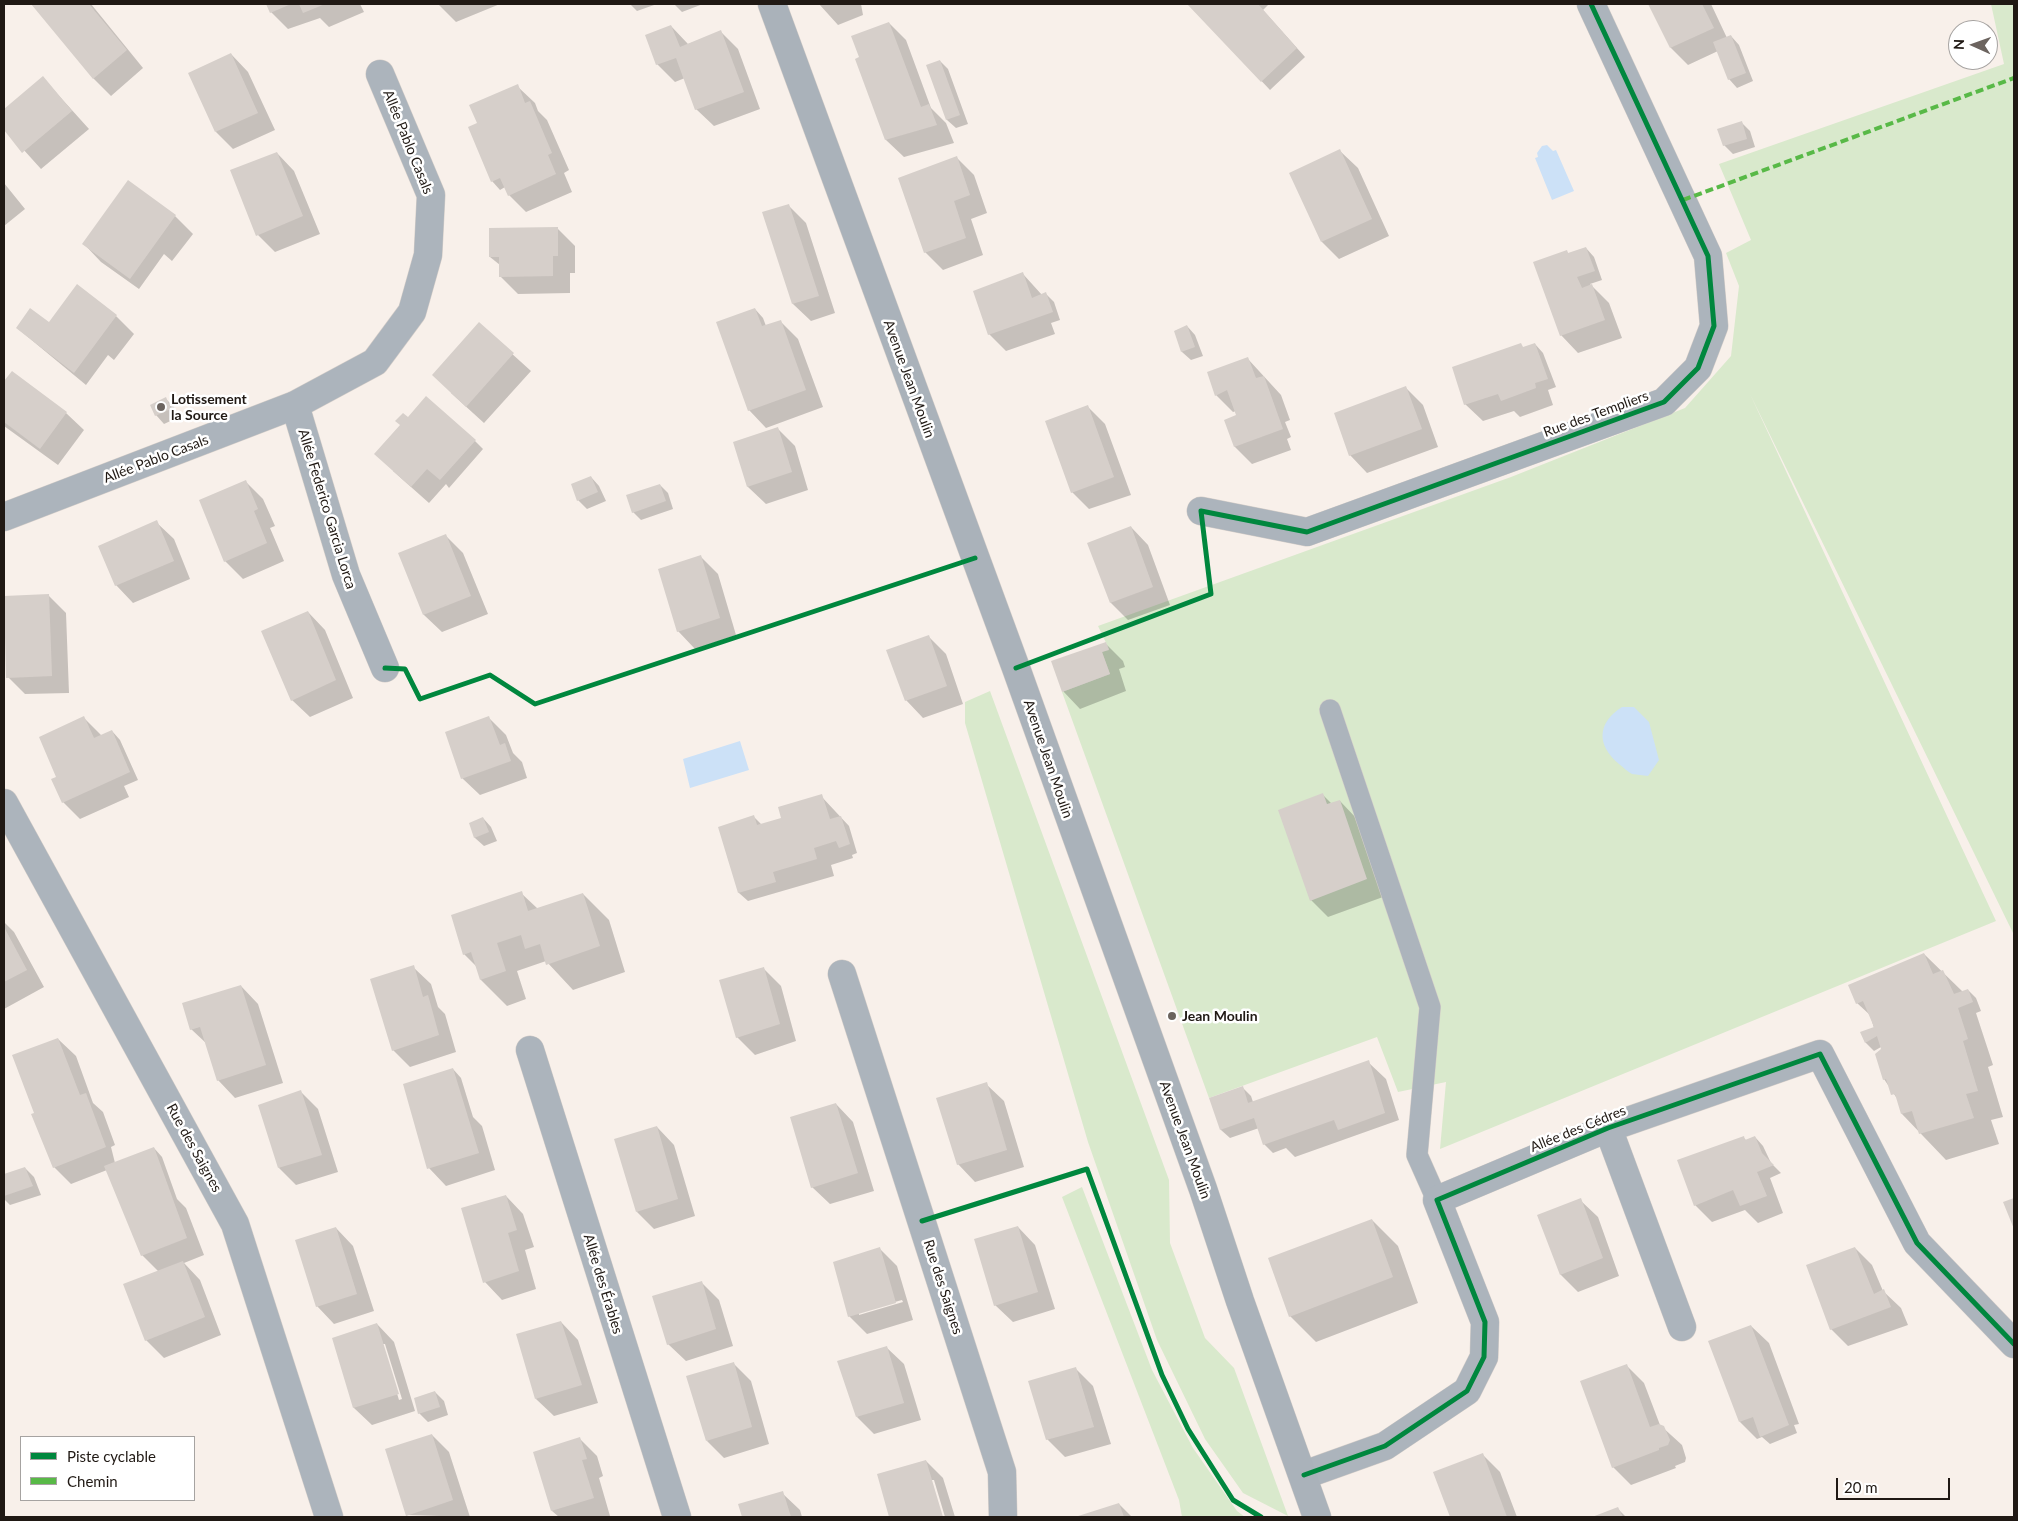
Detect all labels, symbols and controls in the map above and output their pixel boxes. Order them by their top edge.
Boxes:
north arrow [1948,20,1998,70]
text: N [1950,39,1967,50]
street label: Allée Pablo Casals [379,87,437,197]
street label: Avenue Jean Moulin [880,318,938,440]
street label: Rue des Templiers [1541,387,1651,441]
place label: Lotissement la Source [171,391,247,424]
marker: Lotissement la Source [155,401,167,413]
street label: Allée Federico Garcia Lorca [295,427,359,591]
street label: Allée Pablo Casals [101,431,211,487]
street label: Avenue Jean Moulin [1020,697,1076,821]
place label: Jean Moulin [1182,1008,1258,1024]
marker: Jean Moulin [1166,1010,1178,1022]
street label: Avenue Jean Moulin [1156,1079,1214,1201]
street label: Rue des Saignes [163,1101,225,1195]
street label: Allée des Cédres [1528,1102,1628,1156]
street label: Allée des Érables [580,1232,626,1336]
street label: Rue des Saignes [920,1238,966,1336]
legend [20,1436,195,1501]
text: Piste cyclable [67,1447,156,1465]
scale bar [1838,1468,1952,1500]
text: Chemin [67,1472,118,1490]
text: 20 m [1844,1478,1878,1496]

